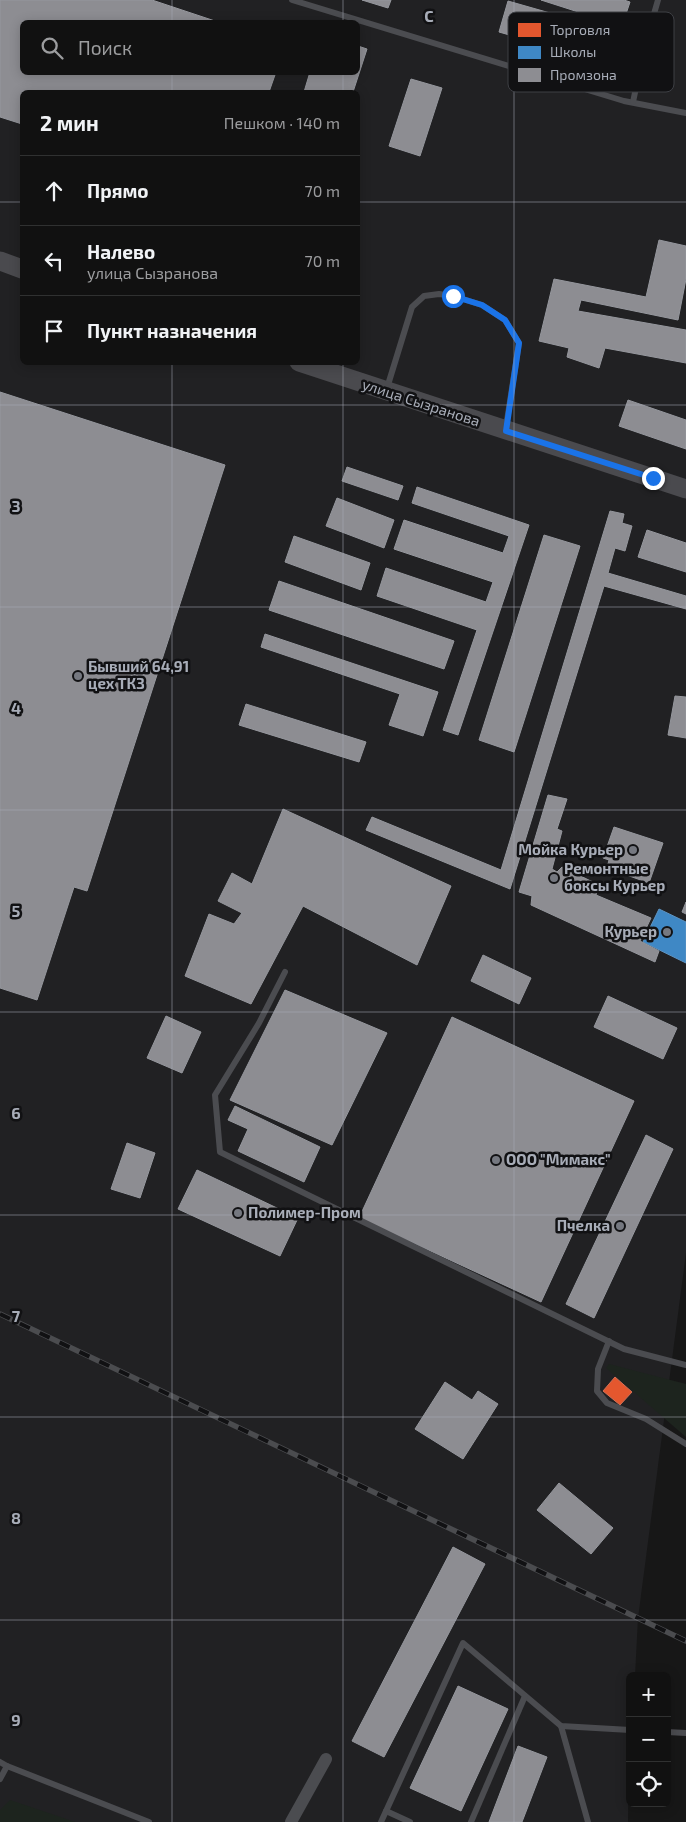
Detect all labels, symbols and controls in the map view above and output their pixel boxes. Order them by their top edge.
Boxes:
text: C [424,6,434,25]
legend [508,12,674,92]
search box [20,20,360,75]
text: Торговля [550,21,610,38]
icon: search [38,34,66,62]
text: Поиск [78,36,132,59]
text: Школы [550,43,596,60]
text: Промзона [550,66,617,83]
text: 2 мин [40,110,99,135]
text: Пешком · 140 m [224,113,340,132]
icon: ahead [40,177,68,205]
text: Прямо [87,179,149,202]
text: 70 m [305,181,340,200]
text: Налево [87,240,155,263]
icon: left [40,247,68,275]
text: 70 m [305,251,340,270]
text: улица Сызранова [87,263,218,282]
route start [442,285,465,308]
icon: arrive [40,317,68,345]
text: Пункт назначения [87,319,257,342]
street label: улица Сызранова [360,374,483,431]
route end [642,467,665,490]
text: 3 [11,496,21,515]
place label: Бывший 64,91 цех ТКЗ [88,657,189,692]
marker: Бывший 64,91 цех ТКЗ [72,670,84,682]
text: 4 [11,698,21,717]
place label: Мойка Курьер [518,840,623,858]
marker: Мойка Курьер [627,844,639,856]
place label: Ремонтные боксы Курьер [564,859,665,894]
marker: Ремонтные боксы Курьер [548,872,560,884]
text: 5 [12,901,21,920]
place label: Курьер [604,922,657,940]
marker: Курьер [661,926,673,938]
text: 6 [11,1103,21,1122]
place label: ООО "Мимакс" [506,1150,611,1168]
marker: ООО "Мимакс" [490,1154,502,1166]
place label: Полимер-Пром [248,1203,361,1221]
marker: Полимер-Пром [232,1207,244,1219]
place label: Пчелка [557,1216,610,1234]
marker: Пчелка [614,1220,626,1232]
text: 7 [12,1306,21,1325]
text: 8 [11,1508,21,1527]
map controls [626,1672,671,1807]
button: + [626,1672,671,1717]
text: 9 [11,1710,21,1729]
button: − [626,1717,671,1762]
button: locate [626,1762,671,1807]

